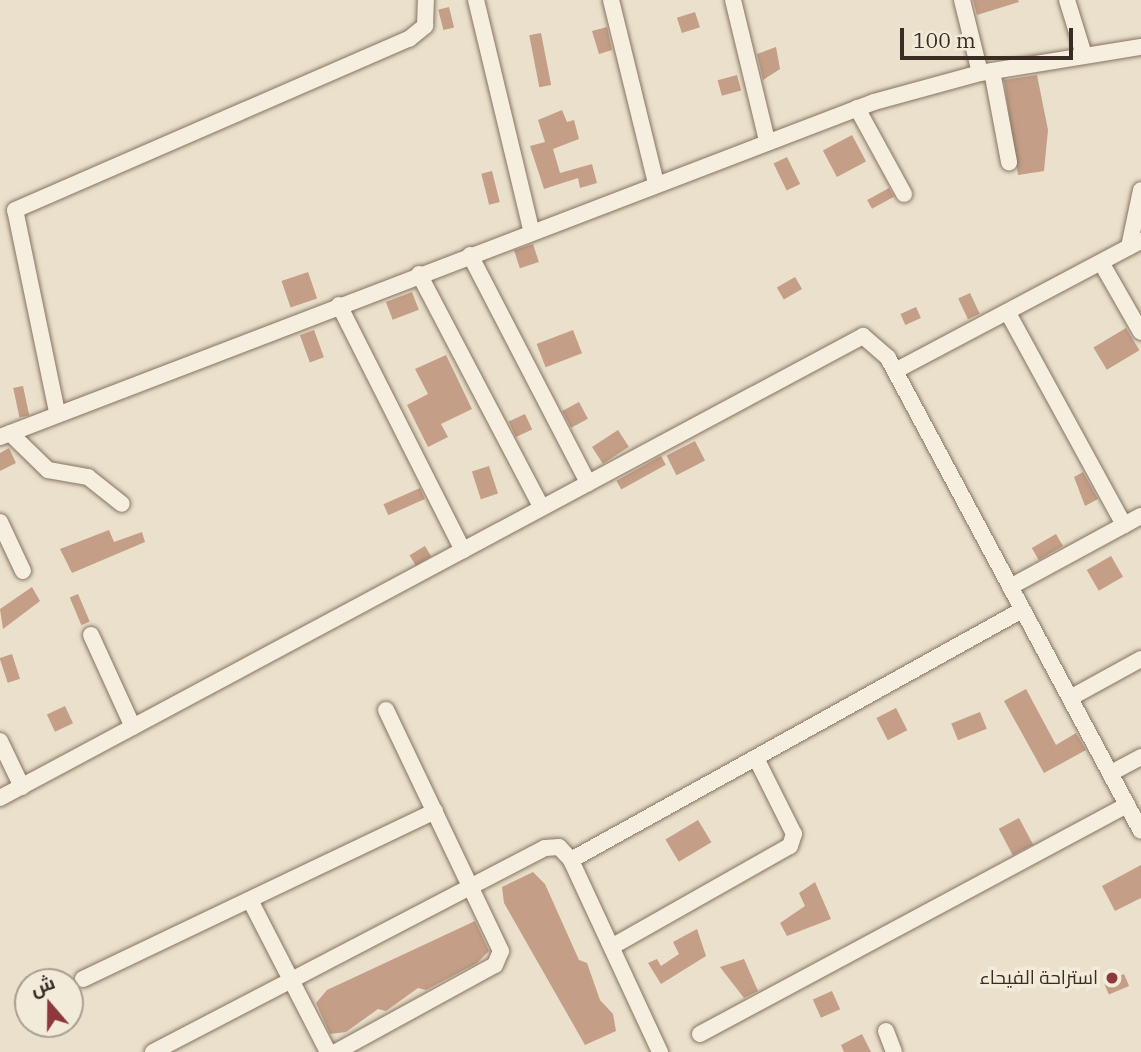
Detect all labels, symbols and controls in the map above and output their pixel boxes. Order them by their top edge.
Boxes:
scale bar [903,14,1076,58]
text: 100 m [913,26,976,54]
place label: استراحة الفيحاء [979,967,1098,989]
north arrow [14,968,84,1038]
text: ش [27,970,58,1001]
marker: استراحة الفيحاء [1104,970,1120,986]

